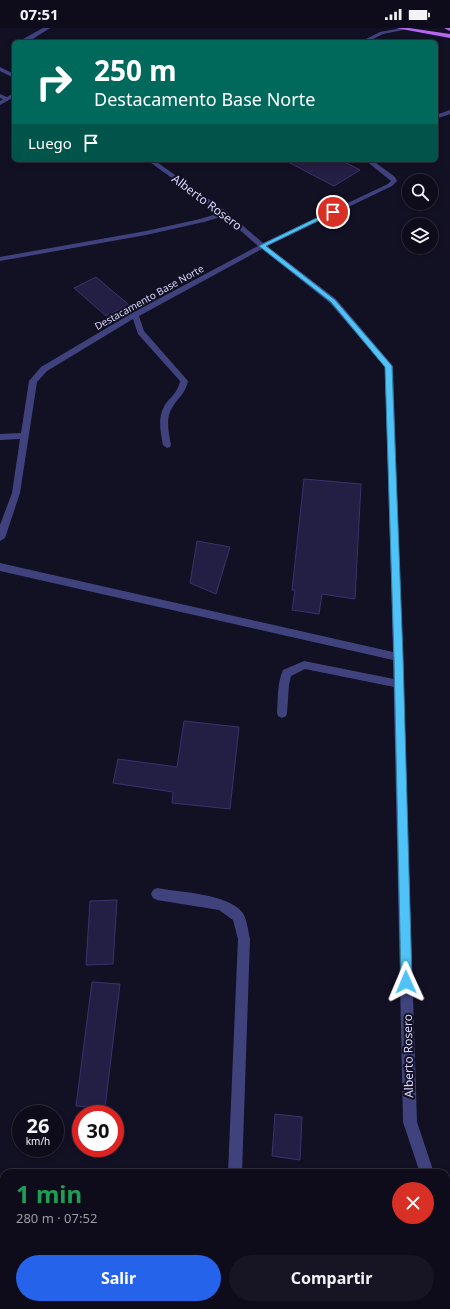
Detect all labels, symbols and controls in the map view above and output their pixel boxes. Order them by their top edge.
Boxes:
text: 07:51 [20,4,59,24]
text: 250 m [94,51,177,89]
icon: right [28,56,80,108]
text: Destacamento Base Norte [94,87,315,111]
icon: arrive [80,132,102,154]
text: Luego [28,133,72,153]
street label: Alberto Rosero [168,170,246,234]
map controls [402,174,438,254]
button: search [402,174,438,210]
pin [316,195,350,229]
icon: arrive [322,201,344,223]
button: layers [402,218,438,254]
street label: Destacamento Base Norte [92,261,206,333]
position arrow [385,961,427,1003]
street label: Alberto Rosero [399,1014,417,1098]
speed limit sign: 30 [72,1105,124,1157]
text: 26 [27,1112,49,1139]
text: km/h [26,1134,50,1148]
text: 1 min [16,1177,82,1210]
button: close [392,1182,434,1224]
text: 280 m · 07:52 [16,1209,97,1227]
button: Salir [16,1255,221,1301]
button: Compartir [229,1255,434,1301]

